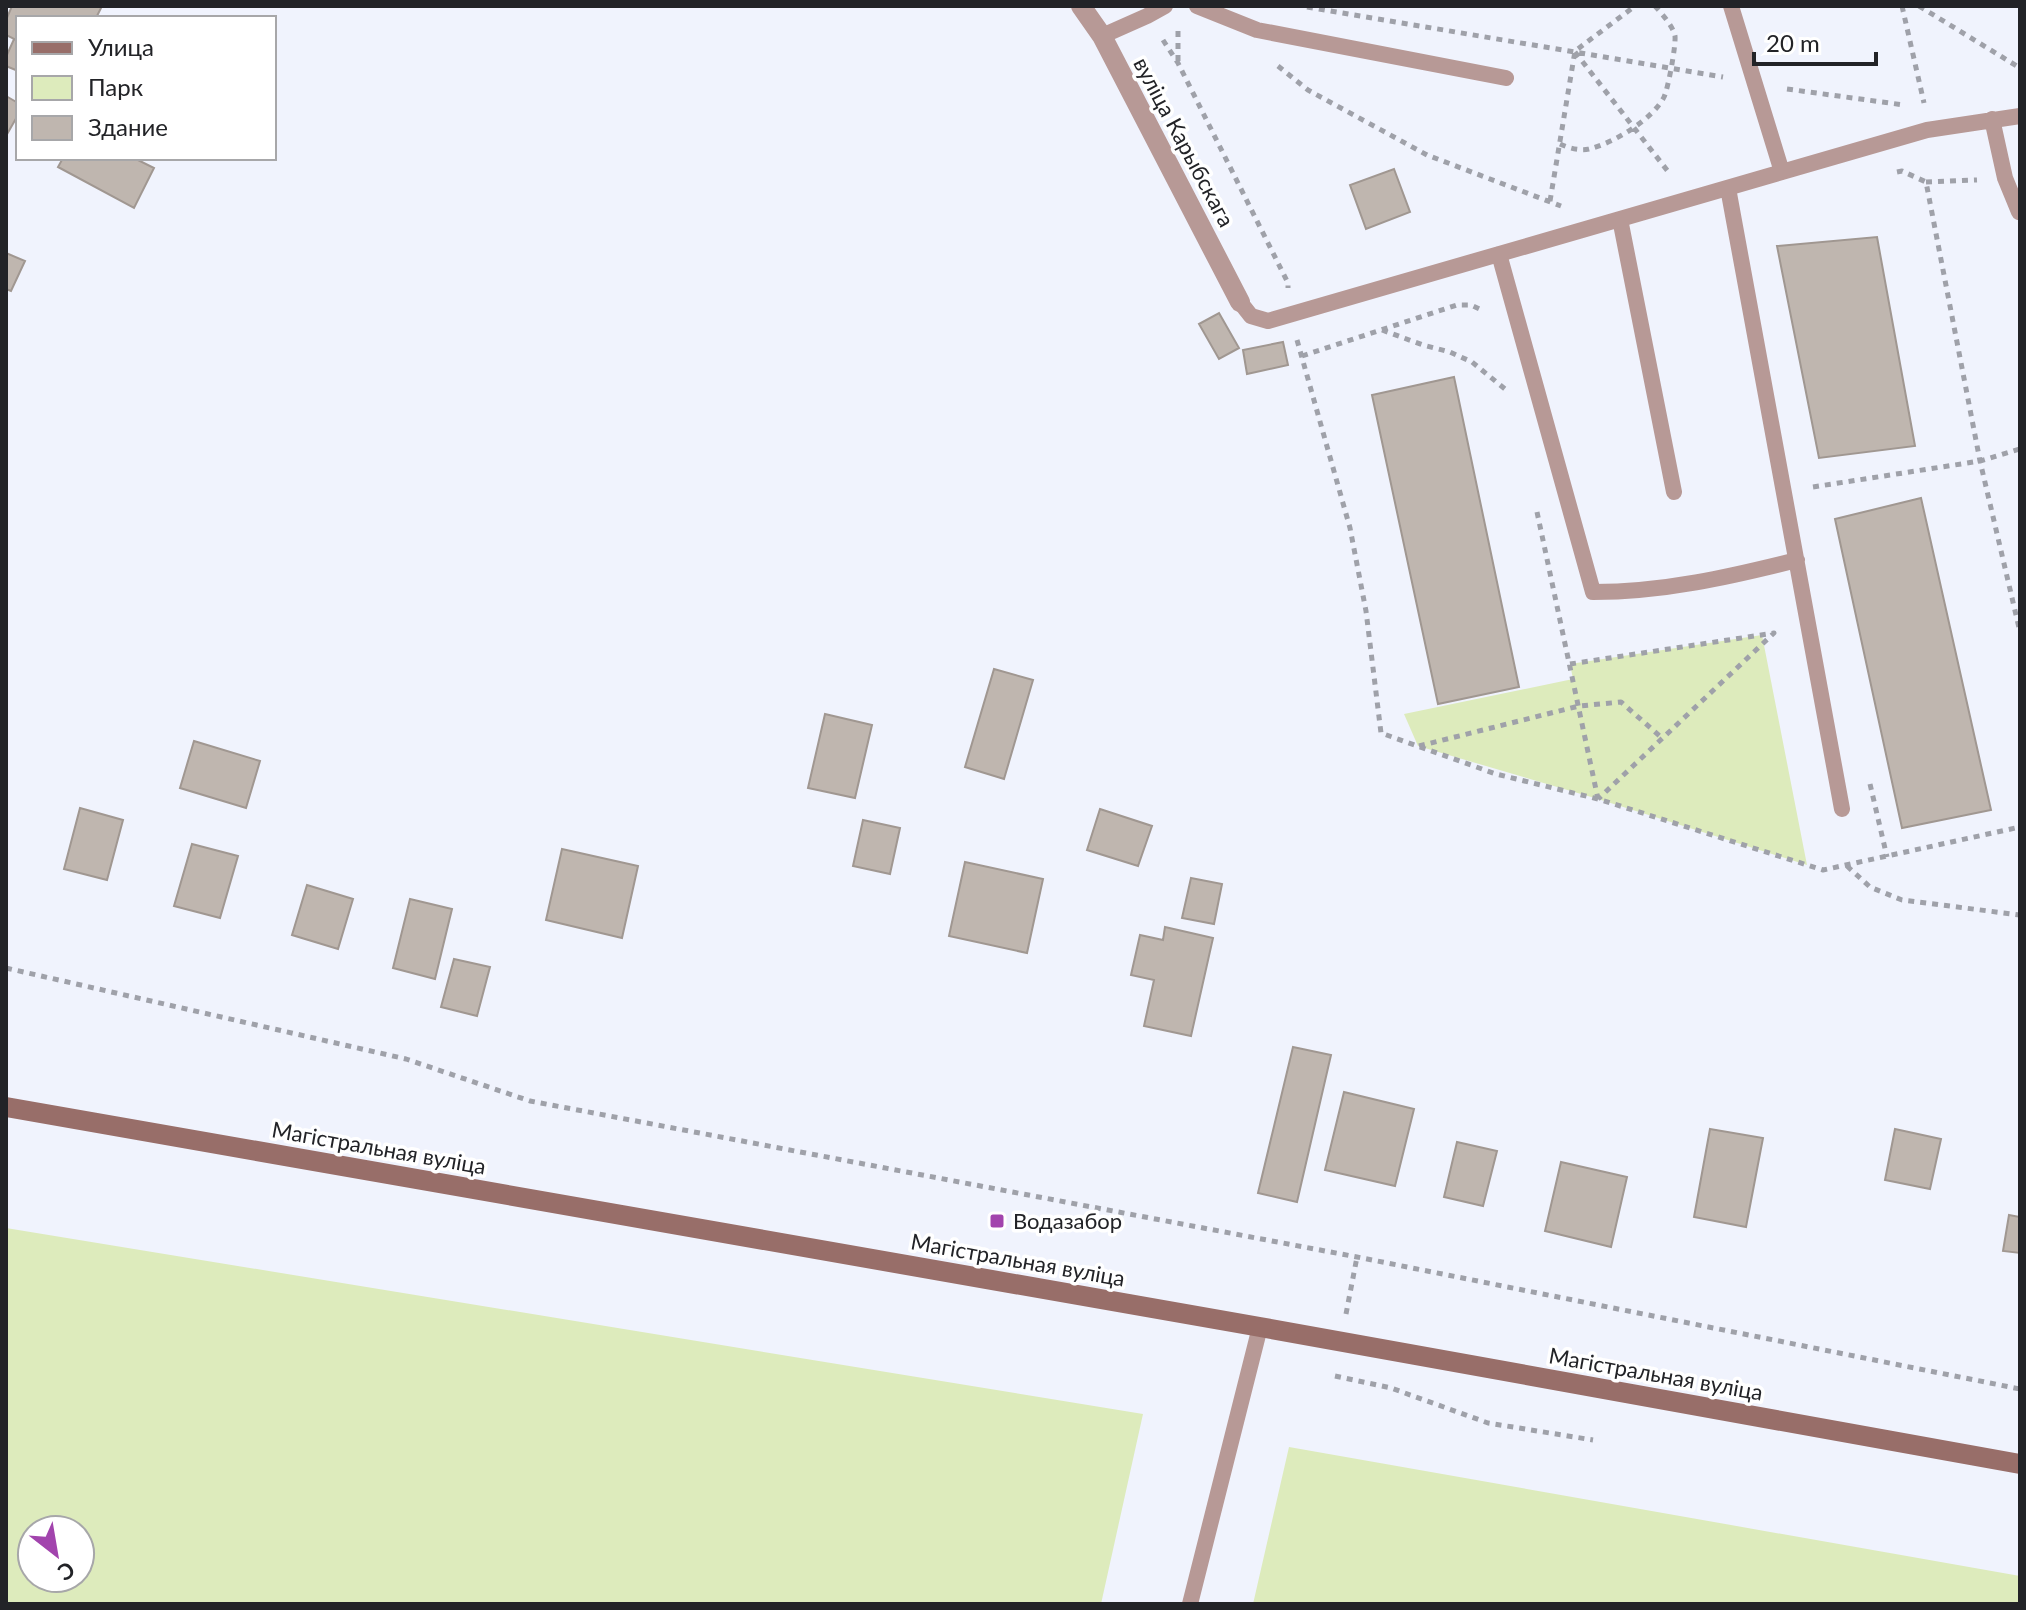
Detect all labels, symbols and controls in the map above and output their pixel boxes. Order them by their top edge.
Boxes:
legend [16,16,276,160]
scale bar [1754,16,1876,66]
text: 20 m [1766,28,1820,57]
text: Улица [88,32,154,61]
street label: вуліца Карыбскага [1128,52,1241,231]
text: Парк [88,72,144,101]
text: Здание [88,112,168,141]
street label: Магістральная вуліца [270,1115,488,1180]
place label: Водазабор [1013,1207,1122,1234]
marker: Водазабор [988,1212,1006,1230]
street label: Магістральная вуліца [909,1227,1127,1292]
street label: Магістральная вуліца [1547,1341,1765,1406]
north arrow [16,1514,96,1594]
text: С [53,1556,80,1587]

